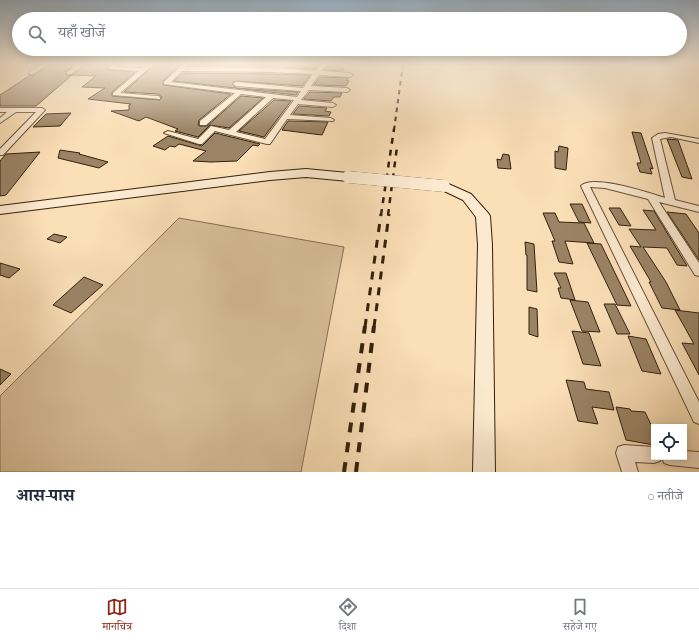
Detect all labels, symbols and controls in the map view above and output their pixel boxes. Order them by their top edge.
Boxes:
search box [12,12,687,56]
icon: search [26,23,48,45]
text: यहाँ खोजें [58,23,105,41]
map controls [651,424,687,460]
button: locate [651,424,687,460]
text: आस-पास [16,485,75,505]
text: 0 नतीजे [647,488,683,503]
tab: मानचित्र [102,596,132,637]
tab: दिशा [337,596,359,637]
tab: सहेजे गए [563,596,597,637]

